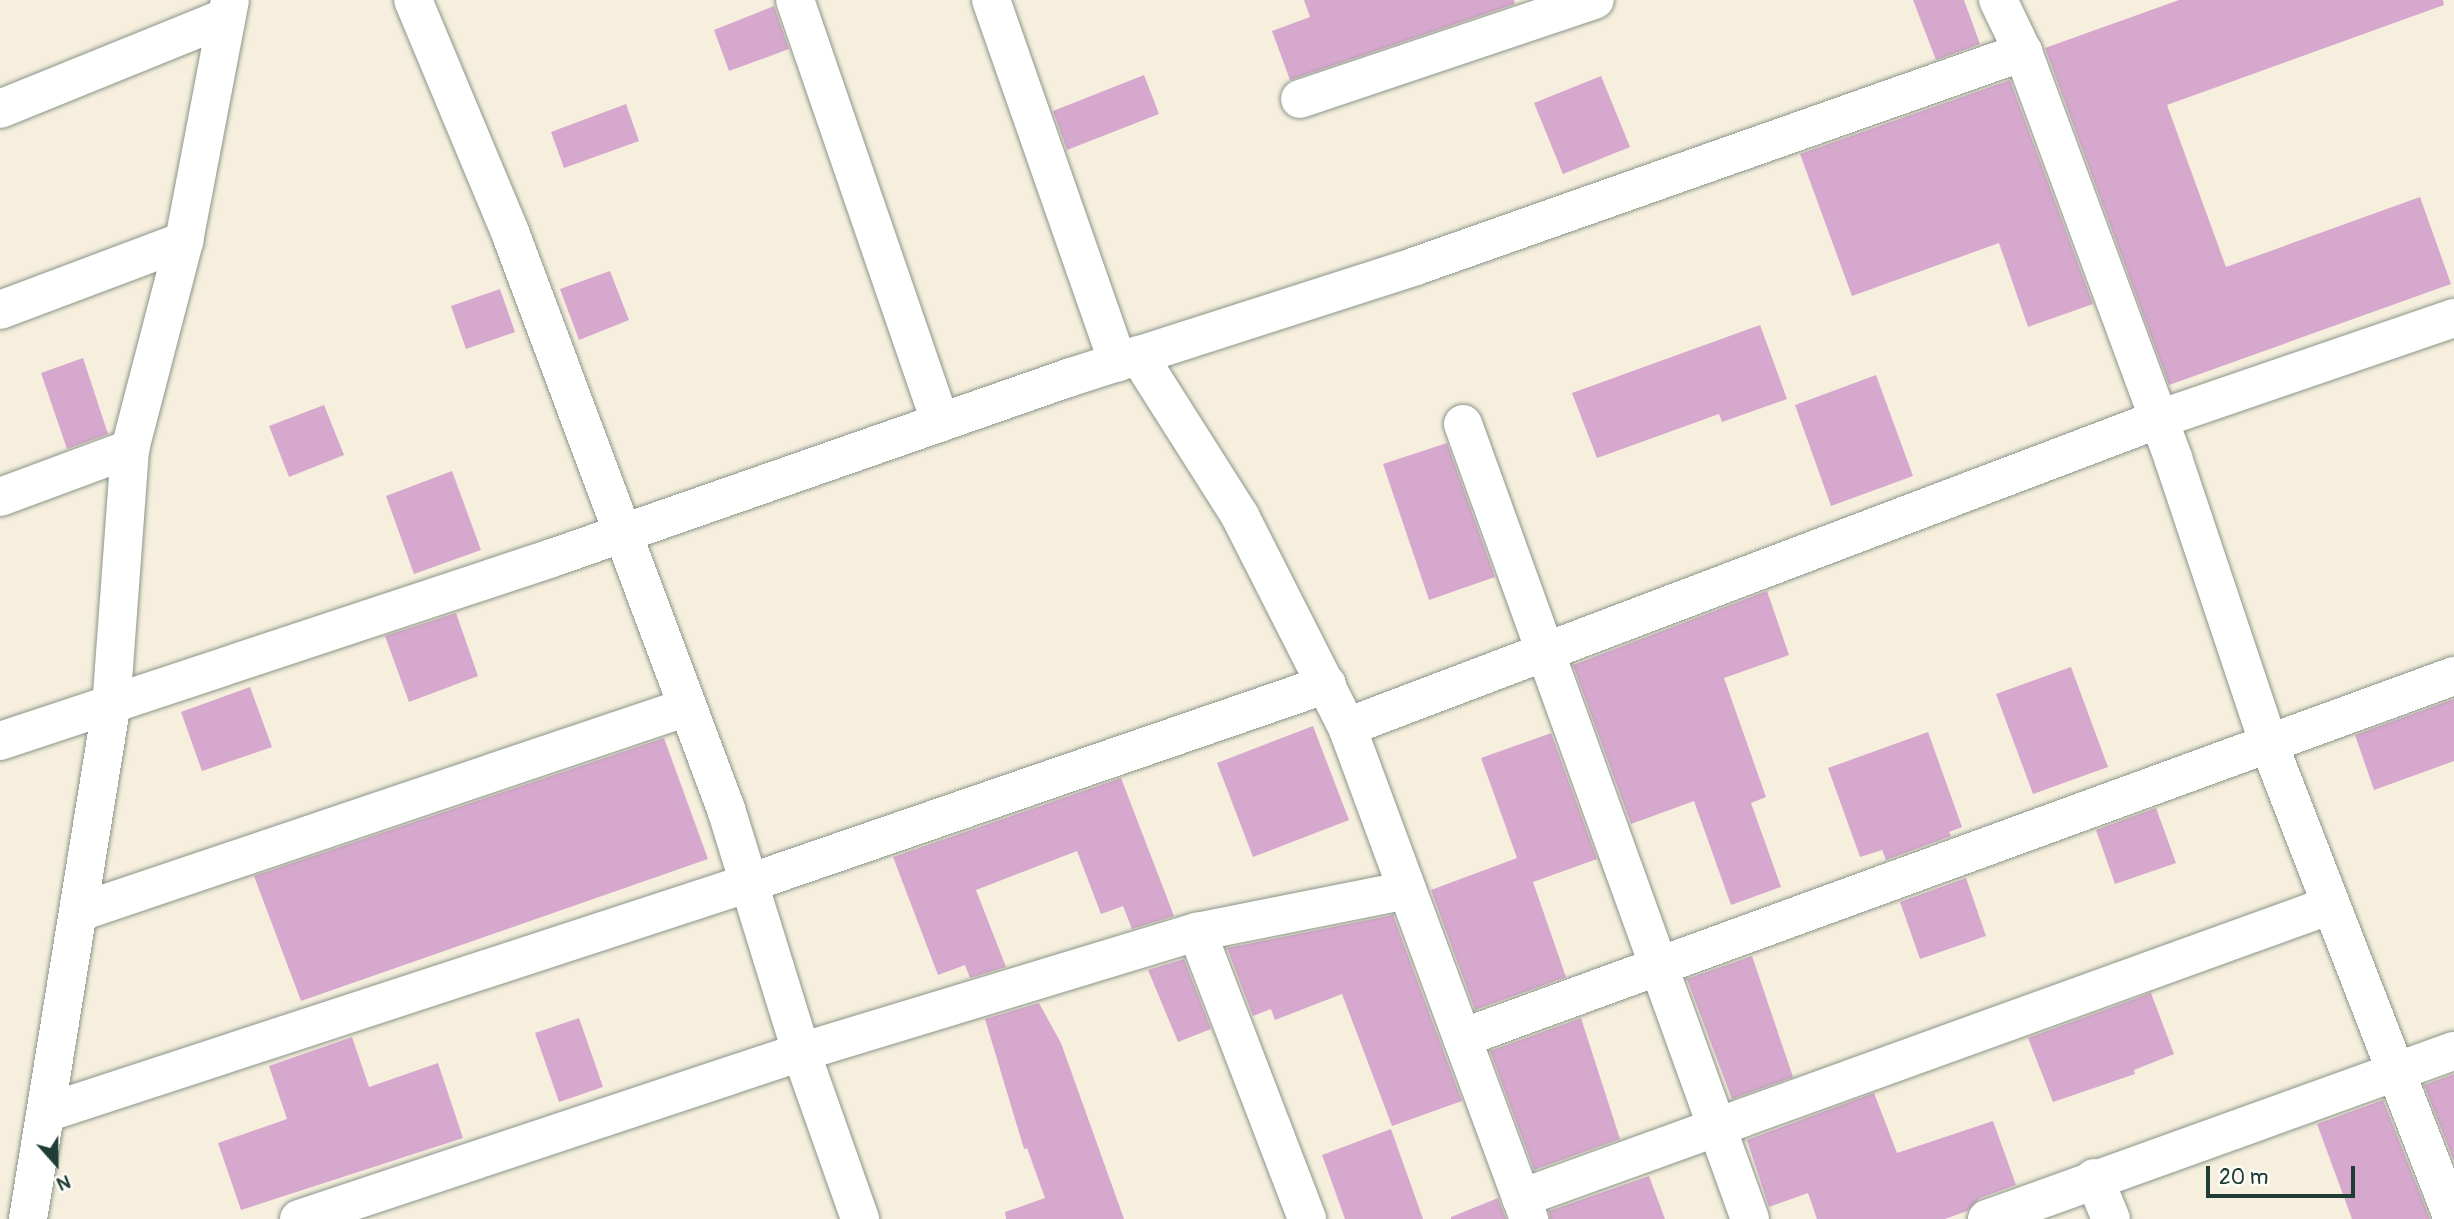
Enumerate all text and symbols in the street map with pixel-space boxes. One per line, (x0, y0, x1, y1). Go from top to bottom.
north arrow (21, 1128, 91, 1198)
scale bar (2209, 1152, 2358, 1196)
text: 20 m (2219, 1164, 2268, 1191)
text: N (53, 1169, 74, 1196)

